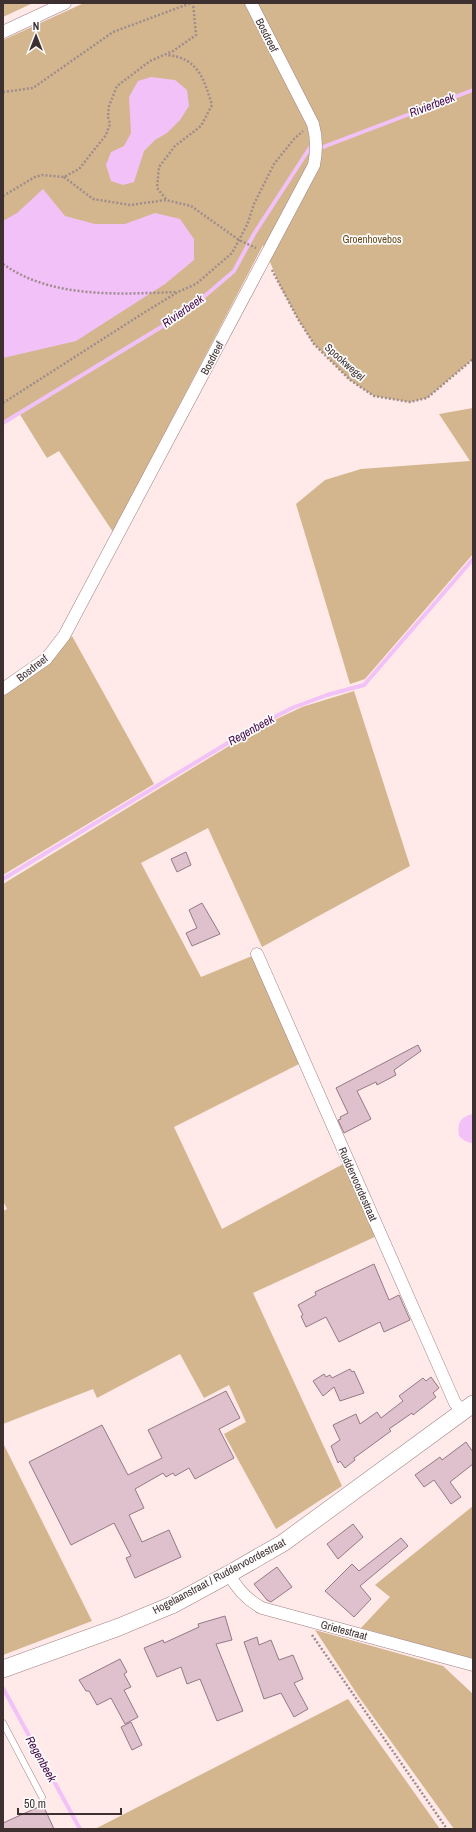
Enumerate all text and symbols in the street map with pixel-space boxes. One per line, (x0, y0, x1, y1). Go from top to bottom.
north arrow (16, 16, 56, 56)
street label: Bosdreef (253, 16, 282, 55)
text: N (33, 19, 39, 33)
water label: Rivierbeek (407, 89, 458, 121)
park label: Groenhovebos (342, 232, 402, 246)
water label: Rivierbeek (159, 290, 208, 331)
street label: Bosdreef (197, 338, 227, 377)
street label: Spookwegel (322, 340, 368, 384)
street label: Bosdreef (13, 651, 51, 685)
water label: Regenbeek (225, 710, 278, 749)
street label: Ruddervoordestraat (335, 1145, 381, 1224)
street label: Hogelaanstraat / Ruddervoordestraat (150, 1535, 288, 1617)
street label: Grietestraat (319, 1617, 369, 1643)
water label: Regenbeek (22, 1733, 61, 1786)
scale bar (18, 1790, 121, 1816)
text: 50 m (24, 1796, 46, 1812)

